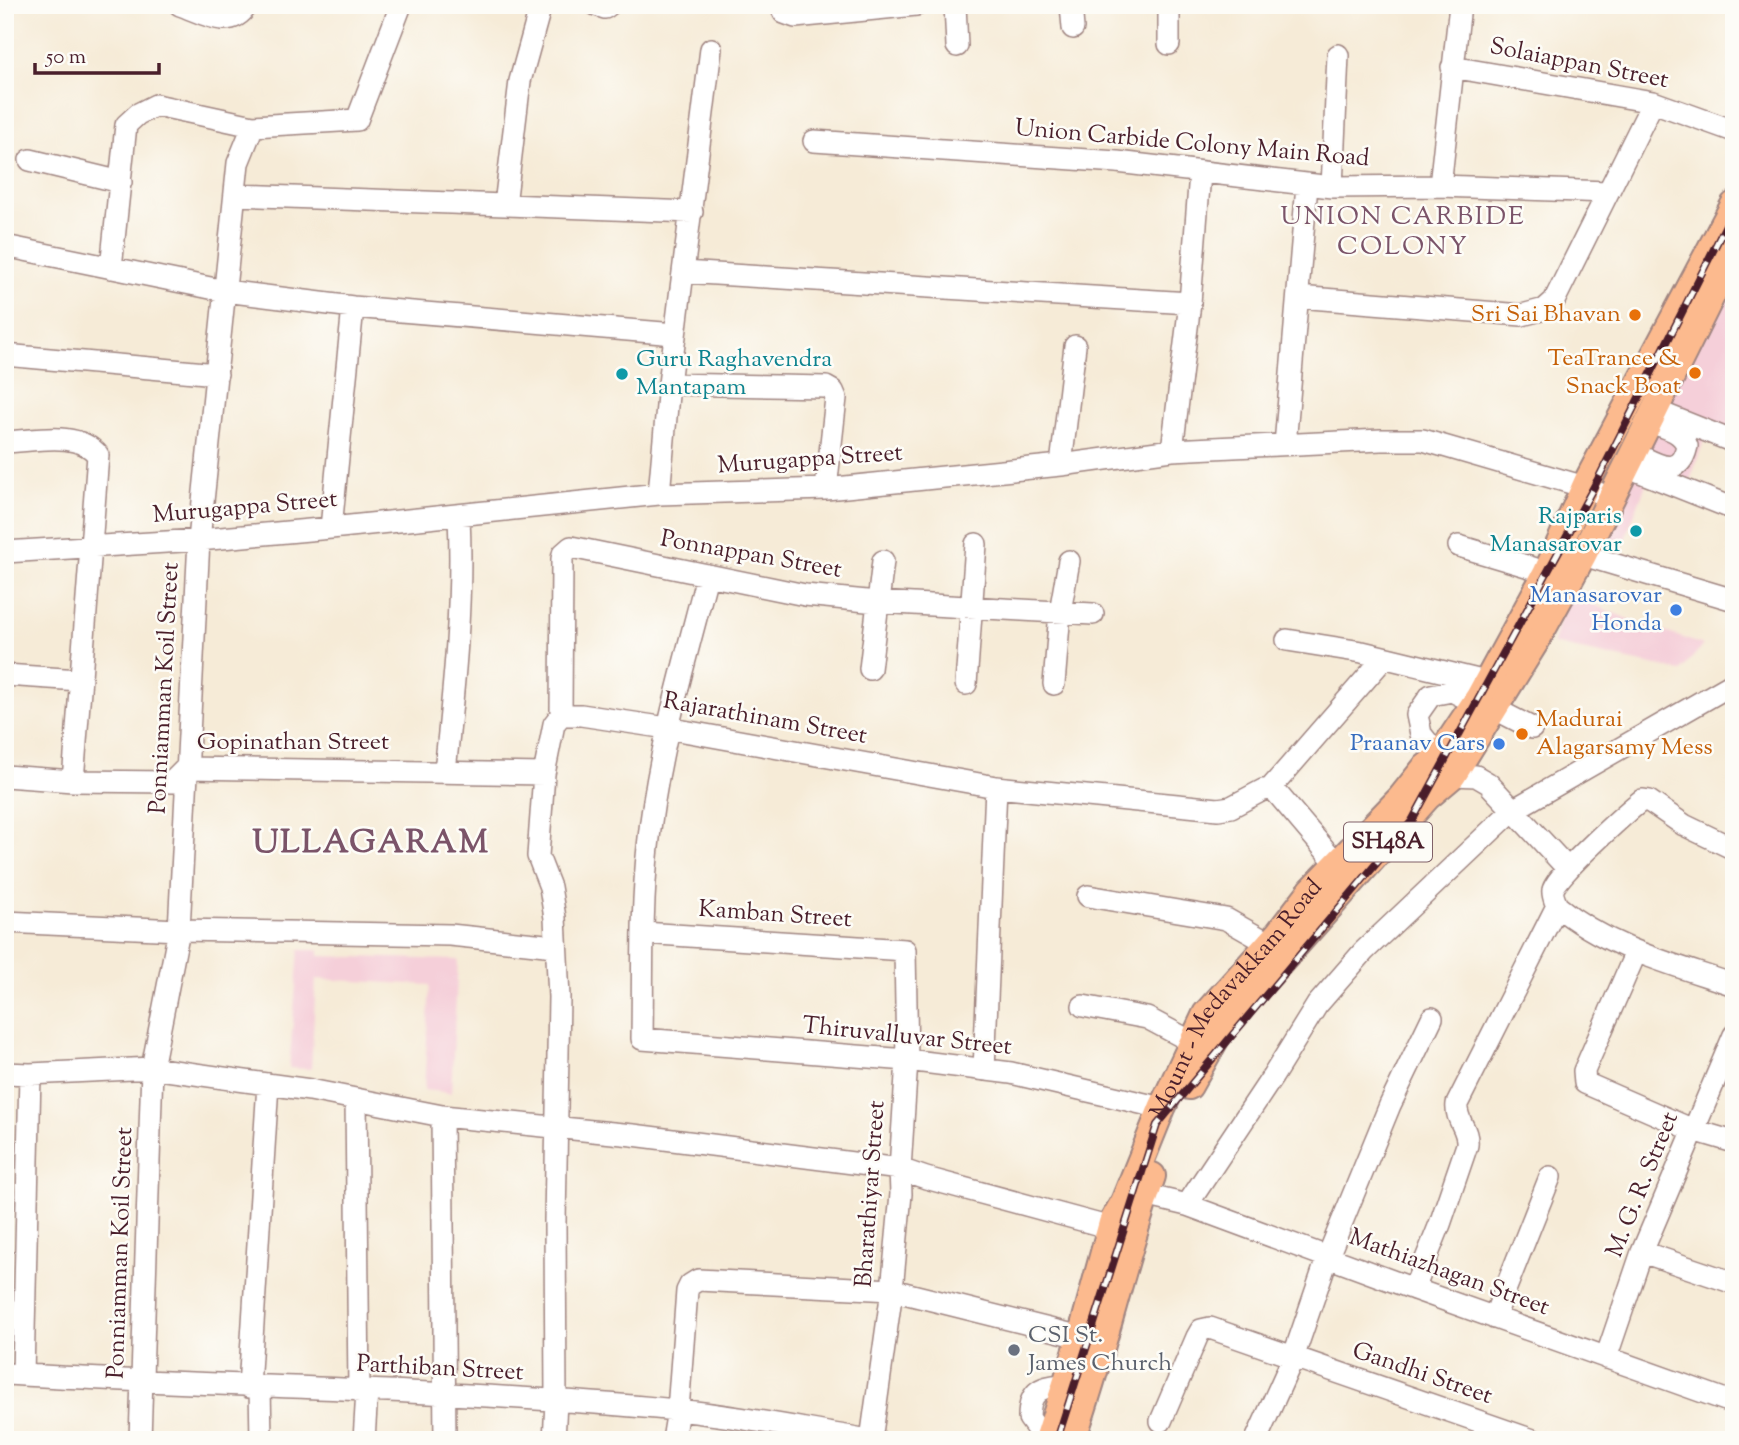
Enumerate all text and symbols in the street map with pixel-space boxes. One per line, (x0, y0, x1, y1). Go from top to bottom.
street label: Solaiappan Street (1487, 30, 1671, 98)
scale bar (35, 32, 159, 76)
text: 50 m (45, 43, 86, 73)
street label: Union Carbide Colony Main Road (1013, 112, 1371, 176)
district label: UNION CARBIDE COLONY (1280, 199, 1526, 266)
place label: Sri Sai Bhavan (1471, 298, 1621, 332)
marker: Sri Sai Bhavan (1627, 307, 1643, 323)
place label: TeaTrance & Snack Boat (1547, 342, 1681, 404)
place label: Guru Raghavendra Mantapam (636, 343, 832, 405)
marker: TeaTrance & Snack Boat (1687, 365, 1703, 381)
marker: Guru Raghavendra Mantapam (614, 366, 630, 382)
street label: Murugappa Street (716, 437, 904, 483)
street label: Murugappa Street (151, 483, 339, 533)
place label: Rajparis Manasarovar (1490, 500, 1622, 562)
street label: Ponnappan Street (658, 522, 844, 588)
marker: Rajparis Manasarovar (1628, 523, 1644, 539)
street label: Ponniamman Koil Street (141, 561, 189, 815)
place label: Manasarovar Honda (1530, 579, 1662, 641)
marker: Manasarovar Honda (1668, 602, 1684, 618)
street label: Rajarathinam Street (660, 684, 870, 754)
place label: Madurai Alagarsamy Mess (1536, 703, 1713, 765)
street label: Gopinathan Street (197, 726, 389, 760)
marker: Madurai Alagarsamy Mess (1514, 726, 1530, 742)
place label: Praanav Cars (1350, 727, 1485, 761)
marker: Praanav Cars (1491, 736, 1507, 752)
district label: ULLAGARAM (252, 821, 490, 867)
road number: SH48A (1344, 822, 1432, 862)
street label: Mount - Medavakkam Road (1142, 871, 1331, 1124)
street label: Kamban Street (697, 893, 853, 937)
street label: Thiruvalluvar Street (801, 1009, 1013, 1065)
street label: Bharathiyar Street (848, 1099, 894, 1289)
street label: M. G. R. Street (1598, 1107, 1688, 1263)
street label: Ponniamman Koil Street (100, 1126, 142, 1380)
street label: Mathiazhagan Street (1344, 1221, 1554, 1325)
place label: CSI St. James Church (1026, 1319, 1172, 1381)
street label: Gandhi Street (1347, 1334, 1497, 1414)
marker: CSI St. James Church (1006, 1342, 1022, 1358)
street label: Parthiban Street (356, 1348, 524, 1390)

